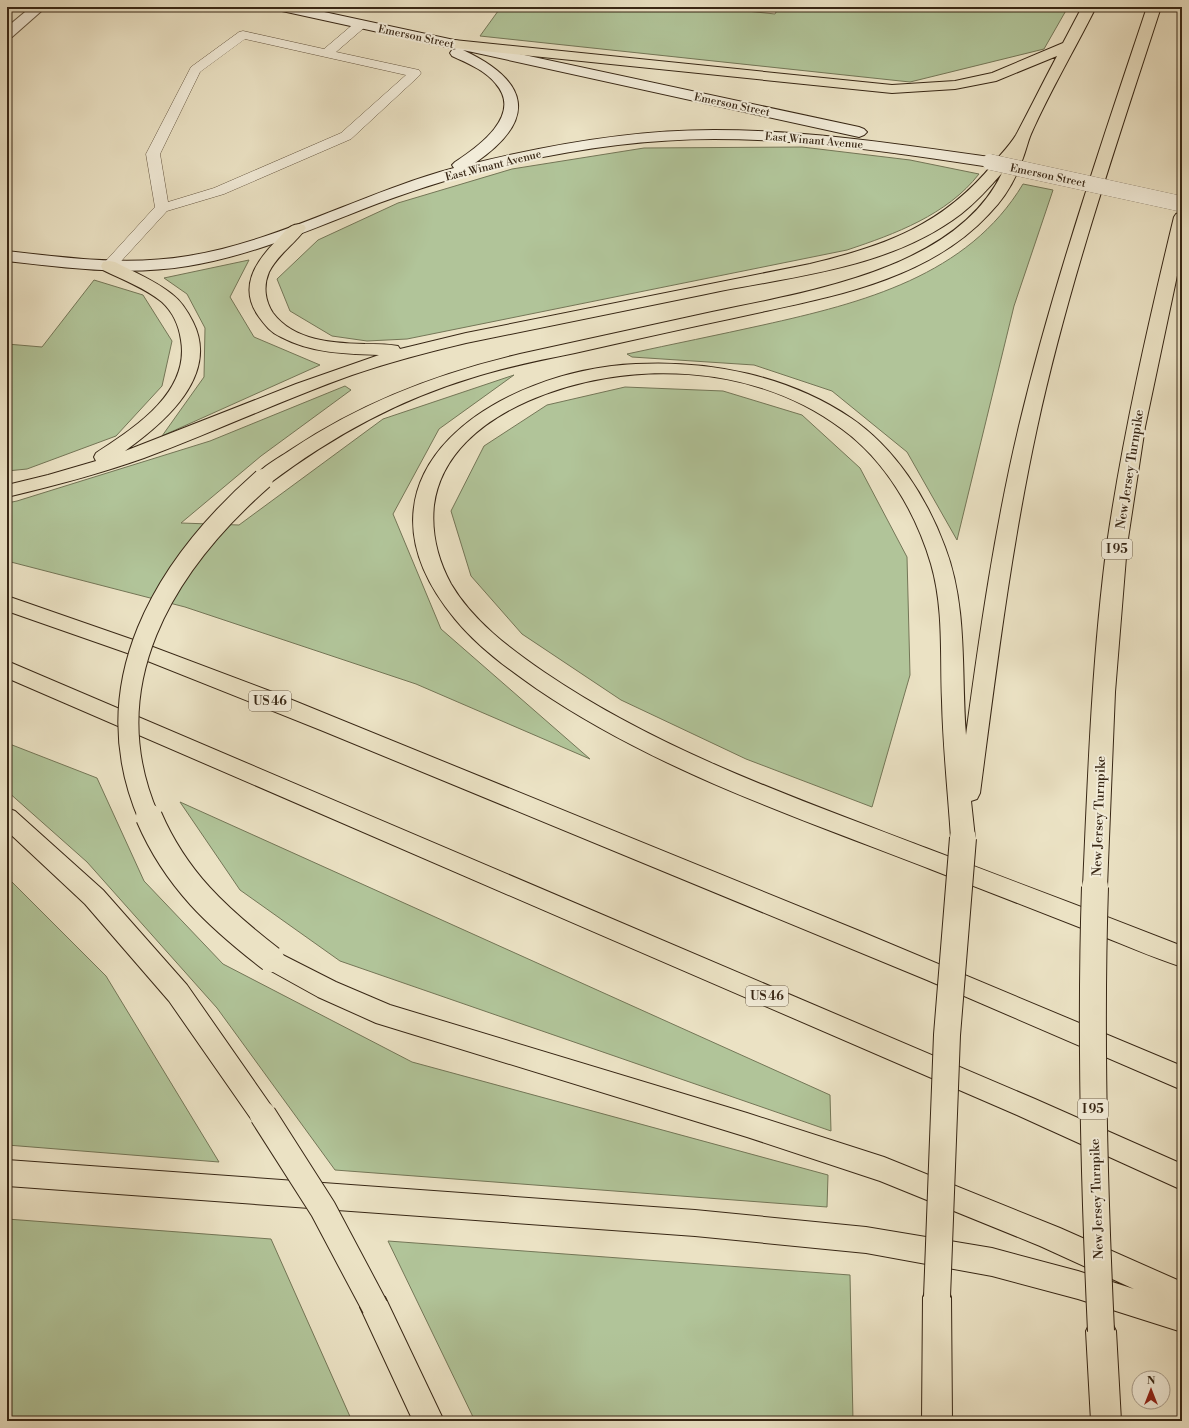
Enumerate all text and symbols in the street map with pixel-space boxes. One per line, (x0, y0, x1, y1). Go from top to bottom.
street label: Emerson Street (377, 22, 455, 52)
street label: Emerson Street (693, 90, 771, 120)
street label: East Winant Avenue (764, 130, 864, 152)
street label: East Winant Avenue (444, 147, 543, 185)
street label: Emerson Street (1009, 161, 1087, 191)
street label: New Jersey Turnpike (1113, 408, 1147, 530)
road number: I 95 (1102, 539, 1132, 559)
road number: US 46 (249, 691, 291, 711)
street label: New Jersey Turnpike (1089, 755, 1109, 877)
road number: US 46 (746, 986, 788, 1006)
road number: I 95 (1078, 1099, 1108, 1119)
street label: New Jersey Turnpike (1087, 1138, 1107, 1260)
north arrow (1131, 1370, 1171, 1410)
text: N (1147, 1374, 1156, 1388)

